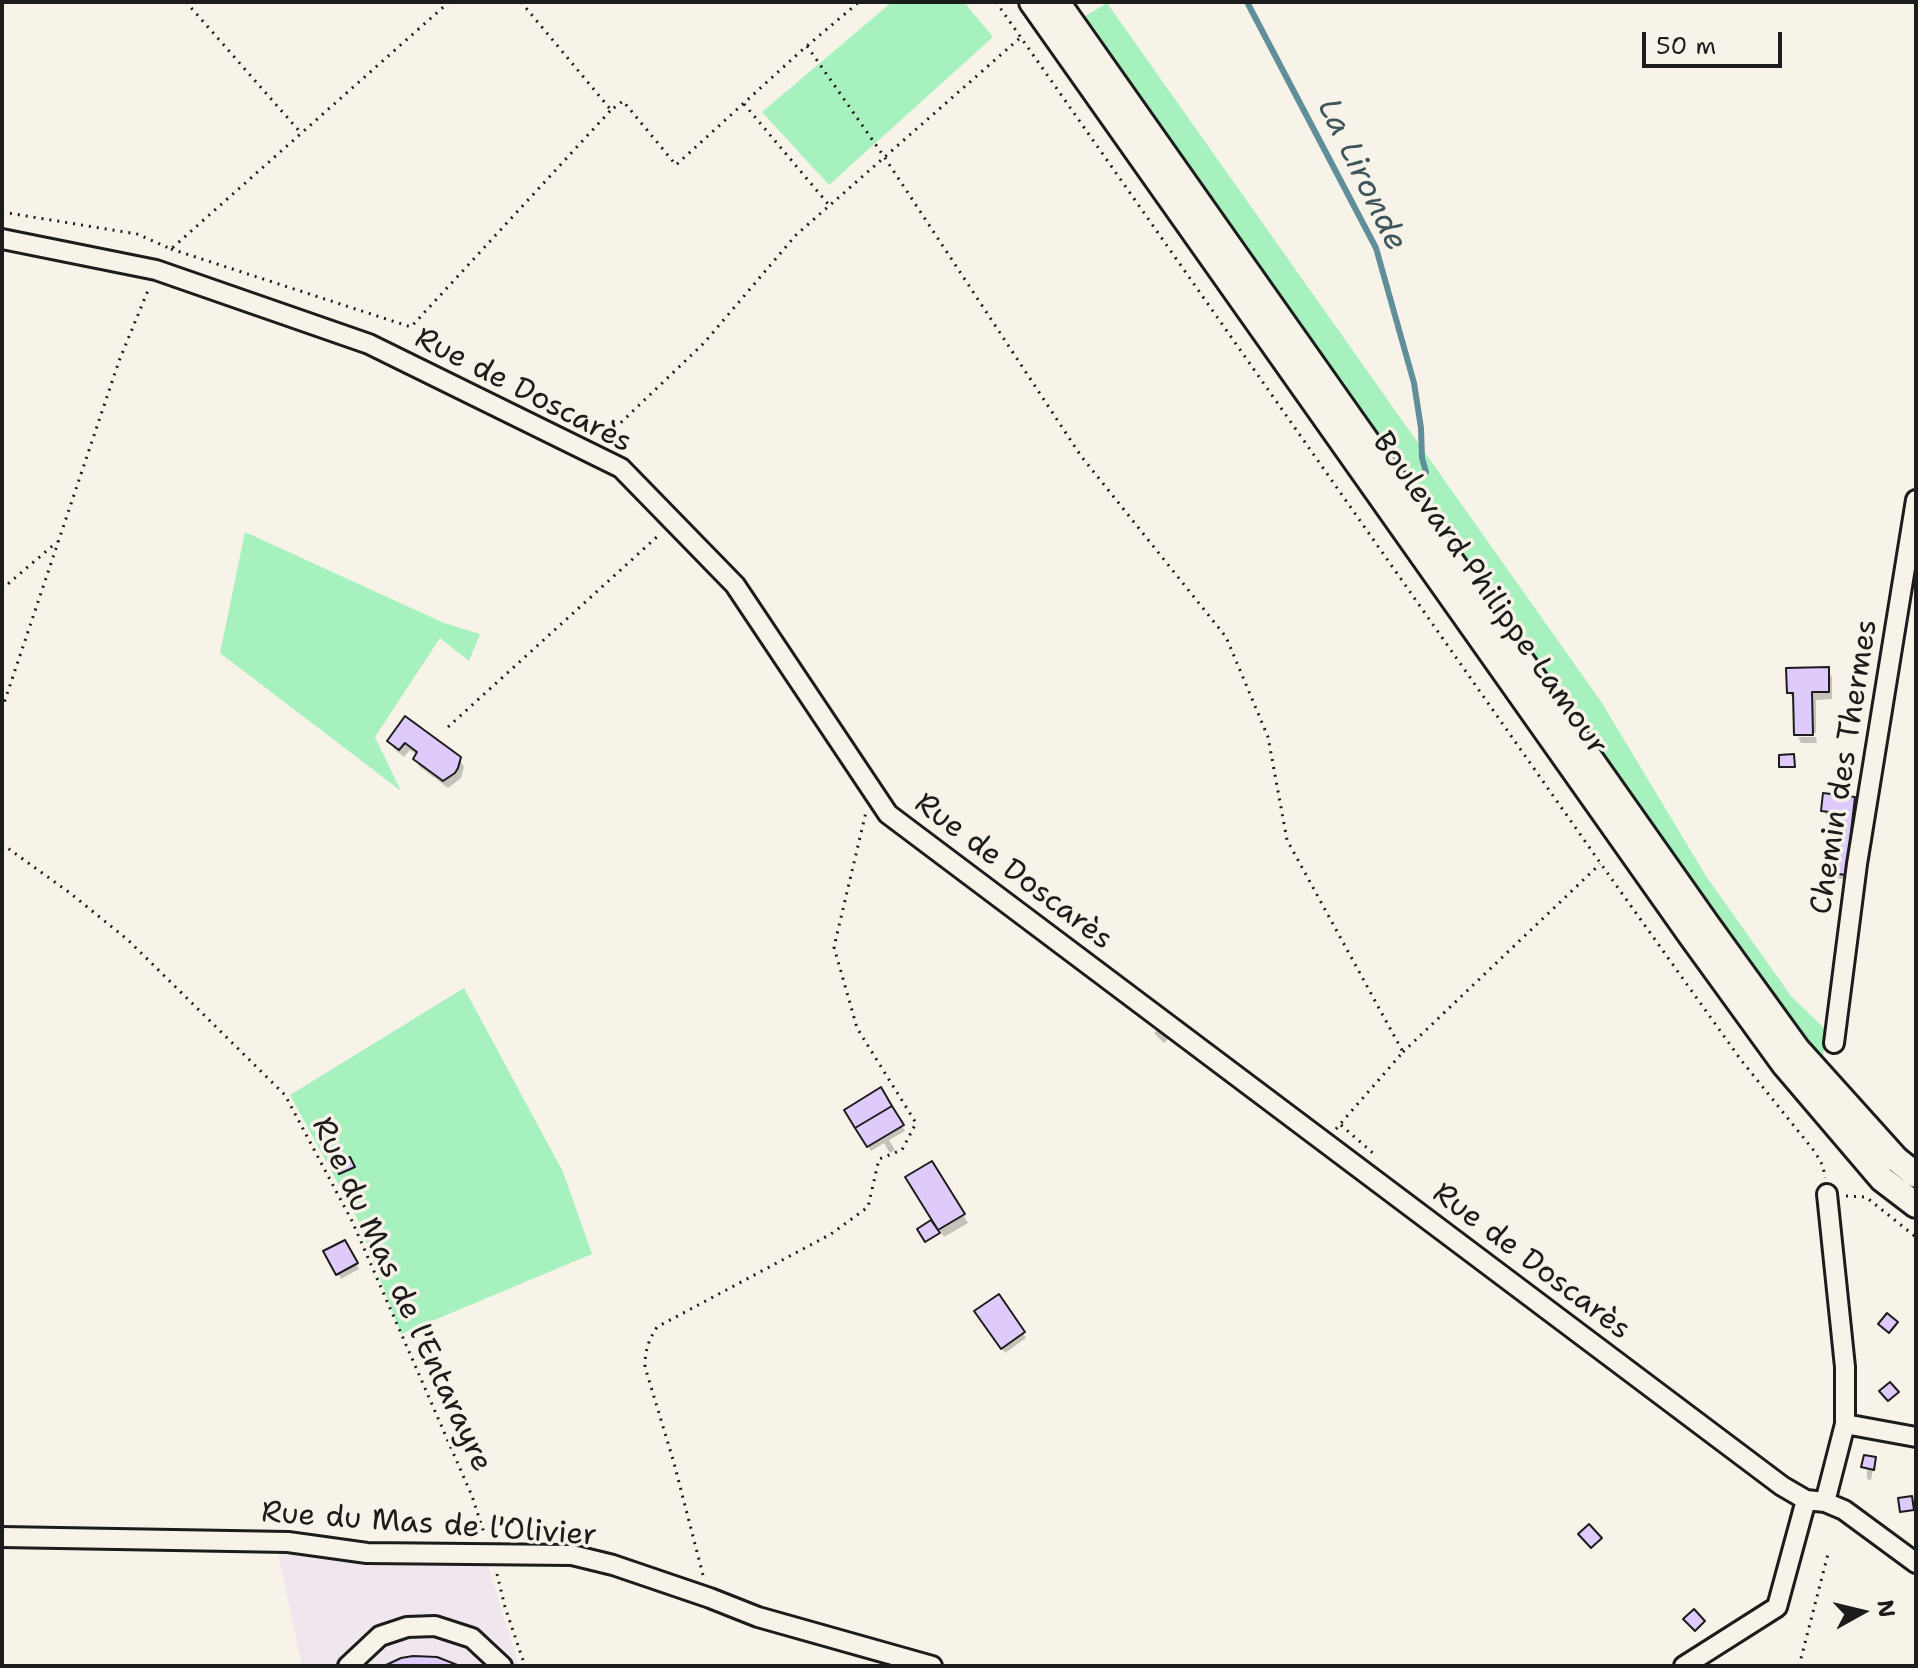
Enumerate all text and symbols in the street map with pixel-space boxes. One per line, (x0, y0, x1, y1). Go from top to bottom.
scale bar (1646, 16, 1786, 66)
text: 50 m (1656, 30, 1716, 62)
water label: La Lironde (1308, 93, 1414, 257)
street label: Rue de Doscarès (408, 321, 638, 461)
street label: Boulevard Philippe Lamour (1364, 426, 1614, 762)
street label: Chemin des Thermes (1804, 617, 1886, 917)
street label: Rue de Doscarès (907, 786, 1119, 958)
street label: Rue du Mas de l'Entarayre (303, 1112, 499, 1478)
street label: Rue de Doscarès (1425, 1176, 1637, 1348)
street label: Rue du Mas de l'Olivier (260, 1495, 598, 1555)
north arrow (1822, 1572, 1902, 1652)
text: N (1871, 1598, 1902, 1619)

